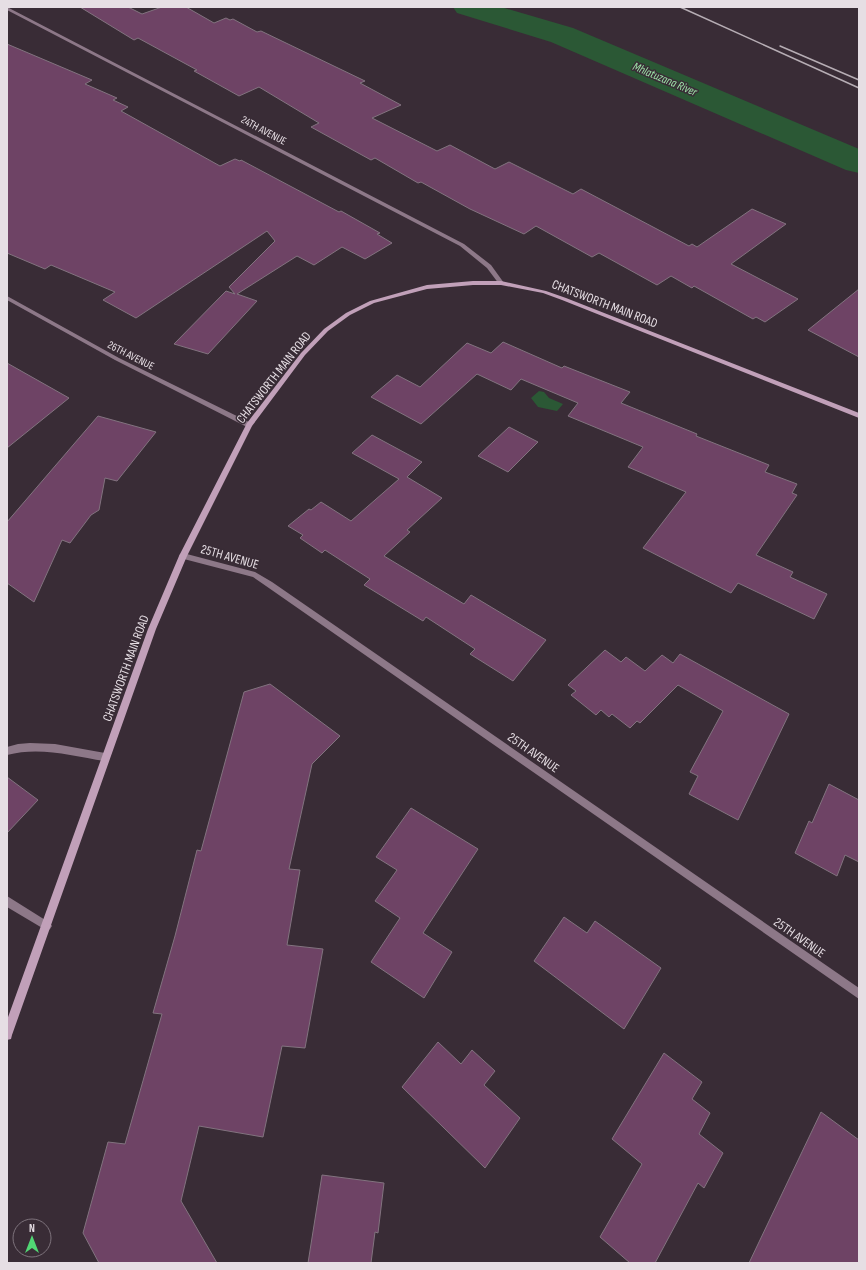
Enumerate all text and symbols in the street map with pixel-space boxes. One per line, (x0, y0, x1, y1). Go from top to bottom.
water label: Mhlatuzana River (630, 59, 700, 100)
street label: 24TH AVENUE (239, 113, 289, 148)
street label: CHATSWORTH MAIN ROAD (549, 276, 660, 331)
street label: CHATSWORTH MAIN ROAD (233, 329, 315, 427)
street label: 26TH AVENUE (105, 338, 156, 373)
street label: 25TH AVENUE (199, 541, 260, 573)
street label: CHATSWORTH MAIN ROAD (99, 613, 153, 724)
street label: 25TH AVENUE (505, 729, 562, 776)
street label: 25TH AVENUE (771, 914, 828, 961)
north arrow (12, 1218, 52, 1258)
text: N (29, 1222, 35, 1235)

